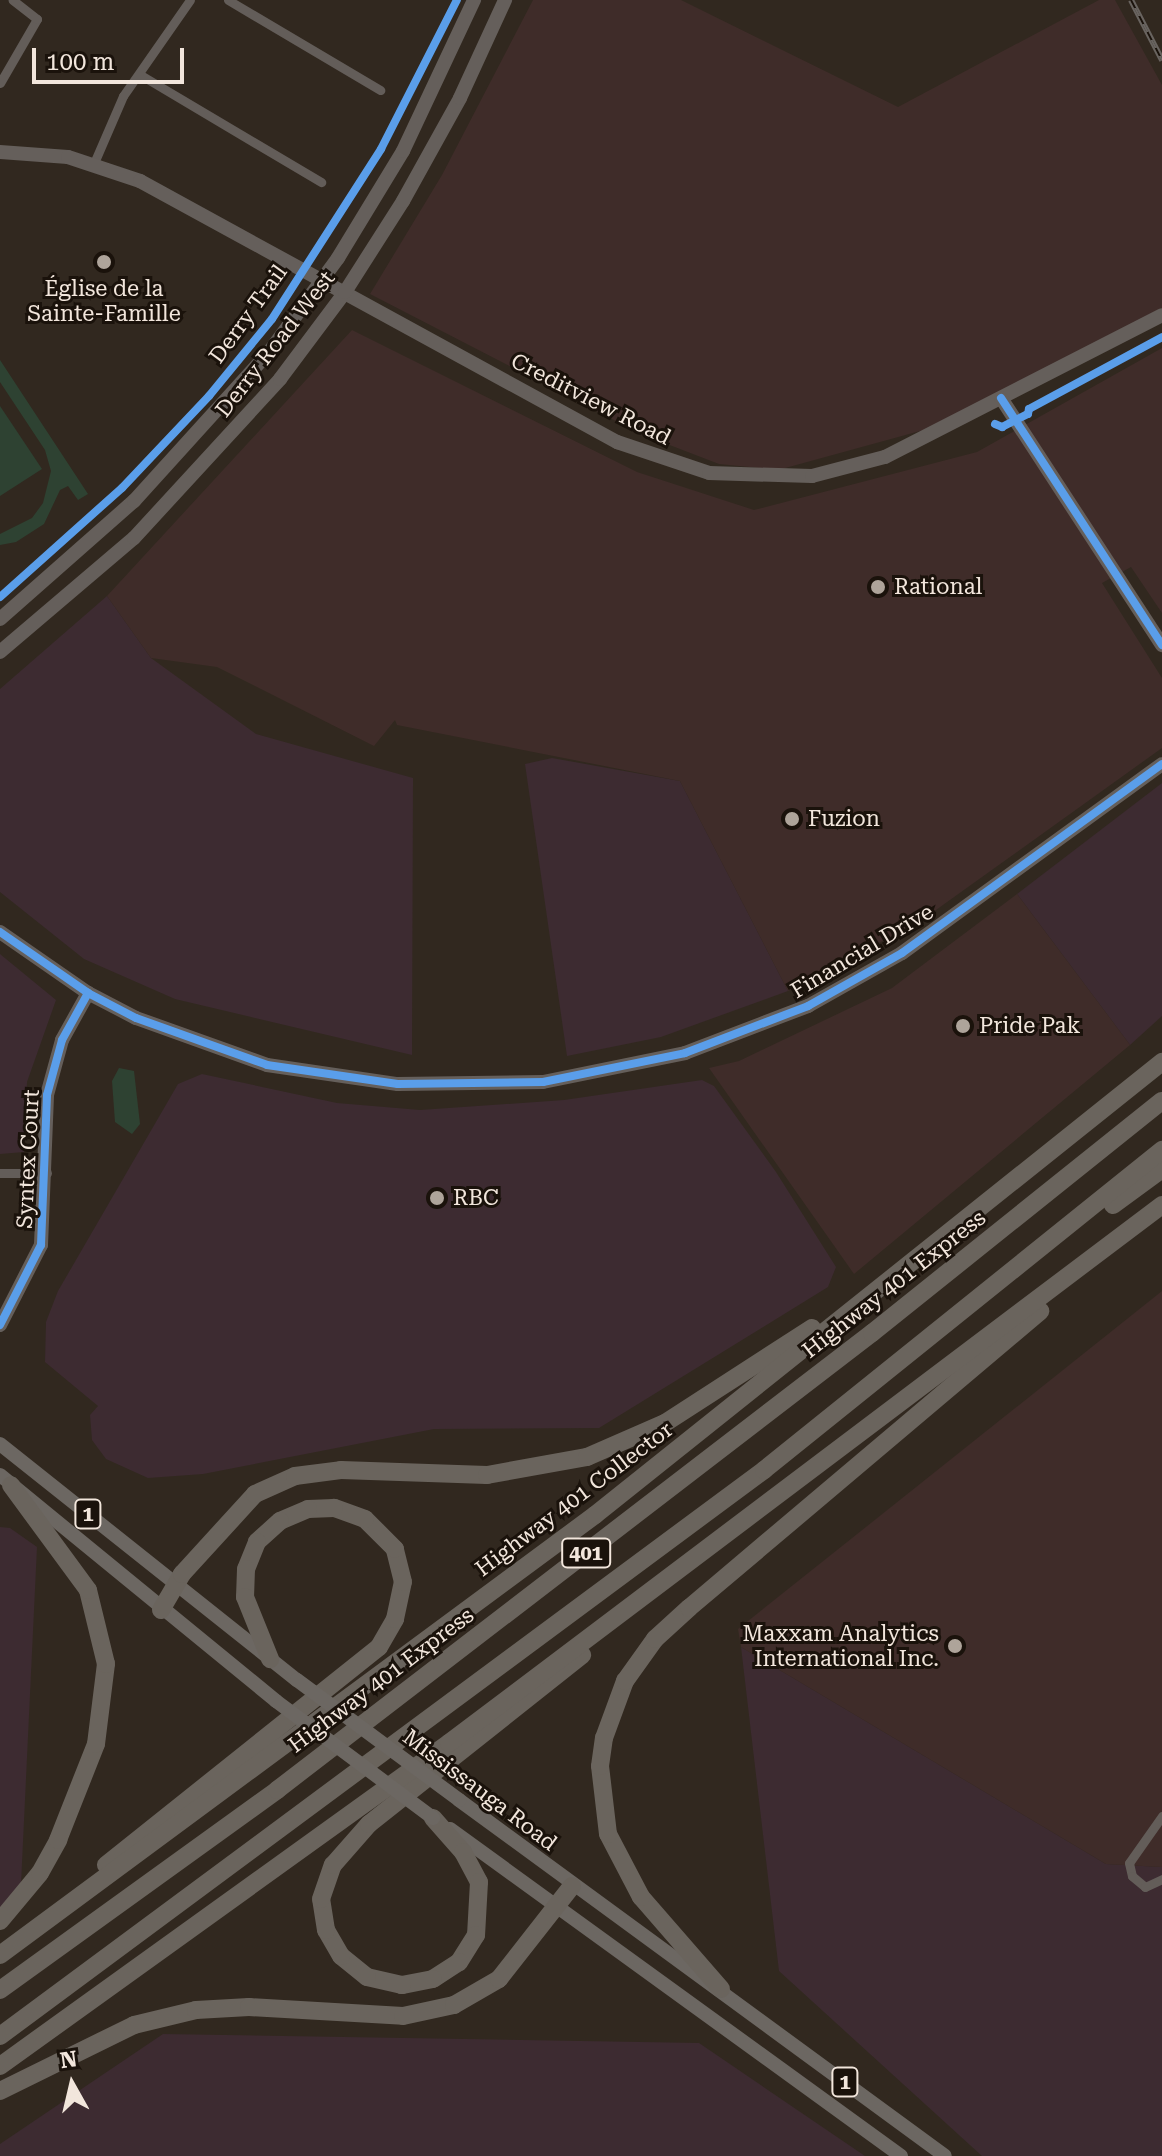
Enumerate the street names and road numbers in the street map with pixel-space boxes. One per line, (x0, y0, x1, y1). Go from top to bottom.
street label: Derry Trail (203, 260, 293, 368)
street label: Derry Road West (210, 266, 340, 422)
street label: Creditview Road (507, 347, 675, 451)
street label: Financial Drive (786, 898, 938, 1004)
street label: Syntex Court (11, 1089, 45, 1229)
street label: Highway 401 Express (797, 1204, 991, 1364)
street label: Highway 401 Collector (470, 1416, 678, 1582)
road number: 1 (74, 1498, 102, 1530)
road number: 401 (560, 1537, 612, 1569)
street label: Highway 401 Express (283, 1602, 479, 1758)
street label: Mississauga Road (398, 1724, 562, 1856)
road number: 1 (831, 2066, 859, 2098)

